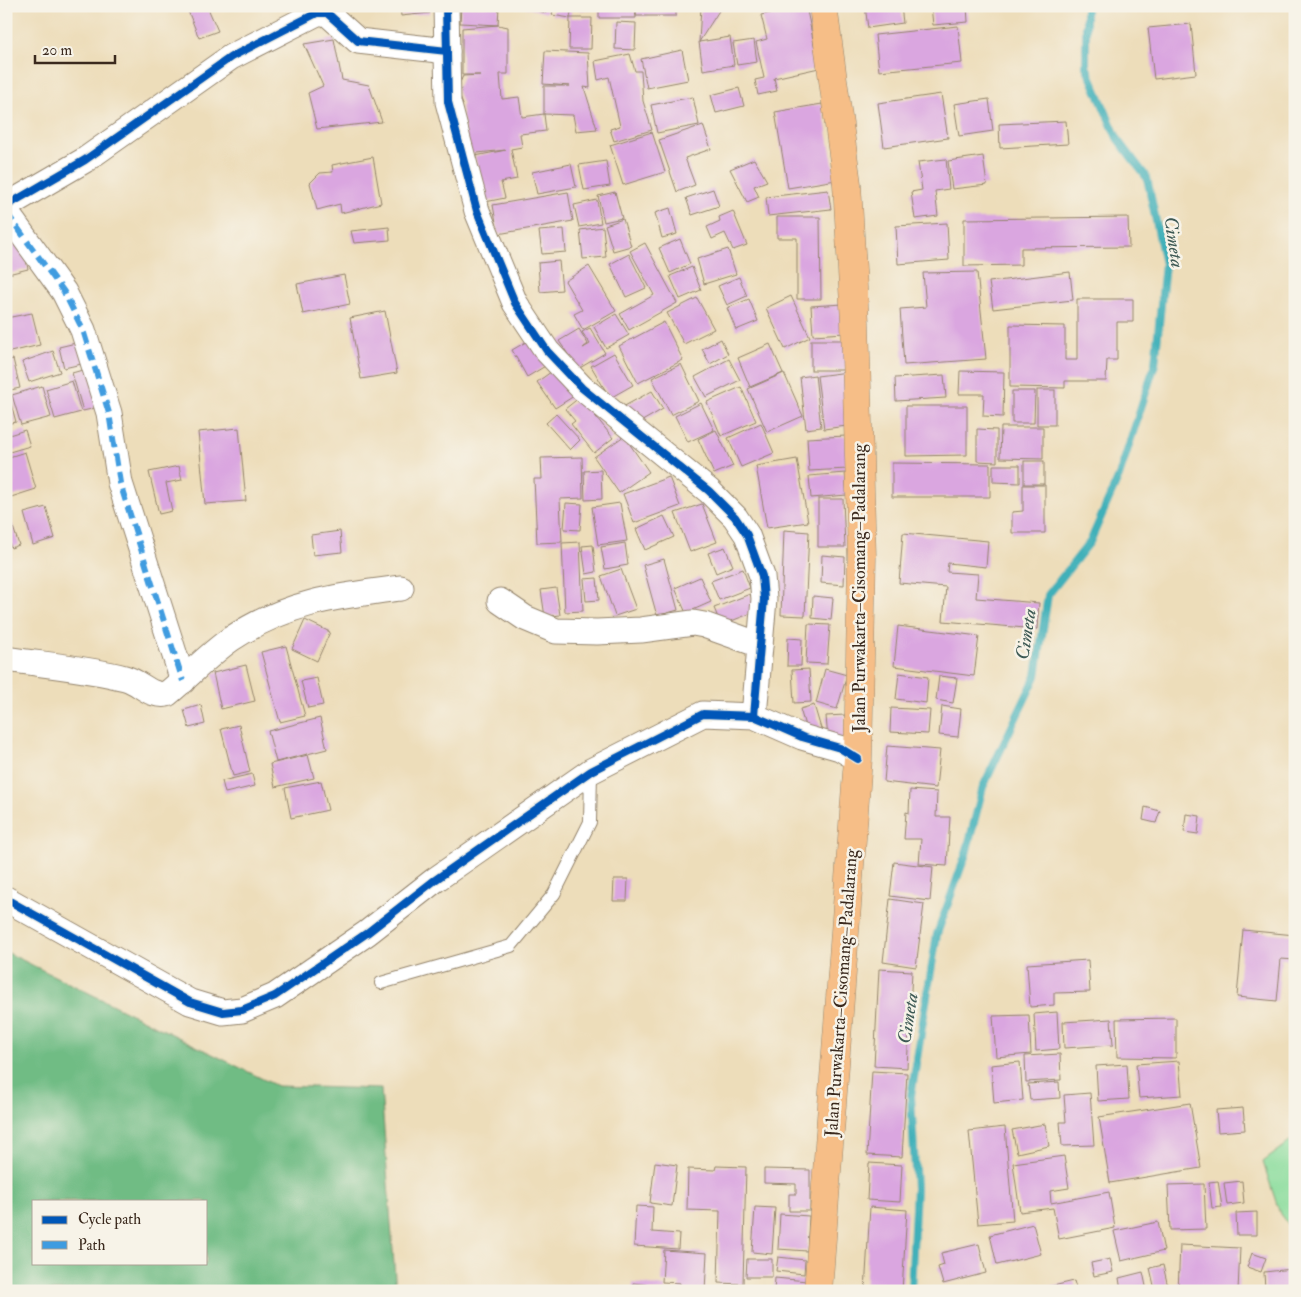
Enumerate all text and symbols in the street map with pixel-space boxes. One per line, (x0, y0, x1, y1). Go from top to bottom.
scale bar (35, 32, 115, 64)
text: 20 m (42, 41, 72, 60)
water label: Cimeta (1159, 215, 1189, 269)
street label: Jalan Purwakarta–Cisomang–Padalarang (848, 443, 871, 733)
water label: Cimeta (1010, 607, 1042, 661)
street label: Jalan Purwakarta–Cisomang–Padalarang (820, 847, 863, 1139)
water label: Cimeta (892, 991, 924, 1045)
legend (32, 1200, 208, 1264)
text: Cycle path (78, 1210, 141, 1230)
text: Path (78, 1236, 105, 1255)

